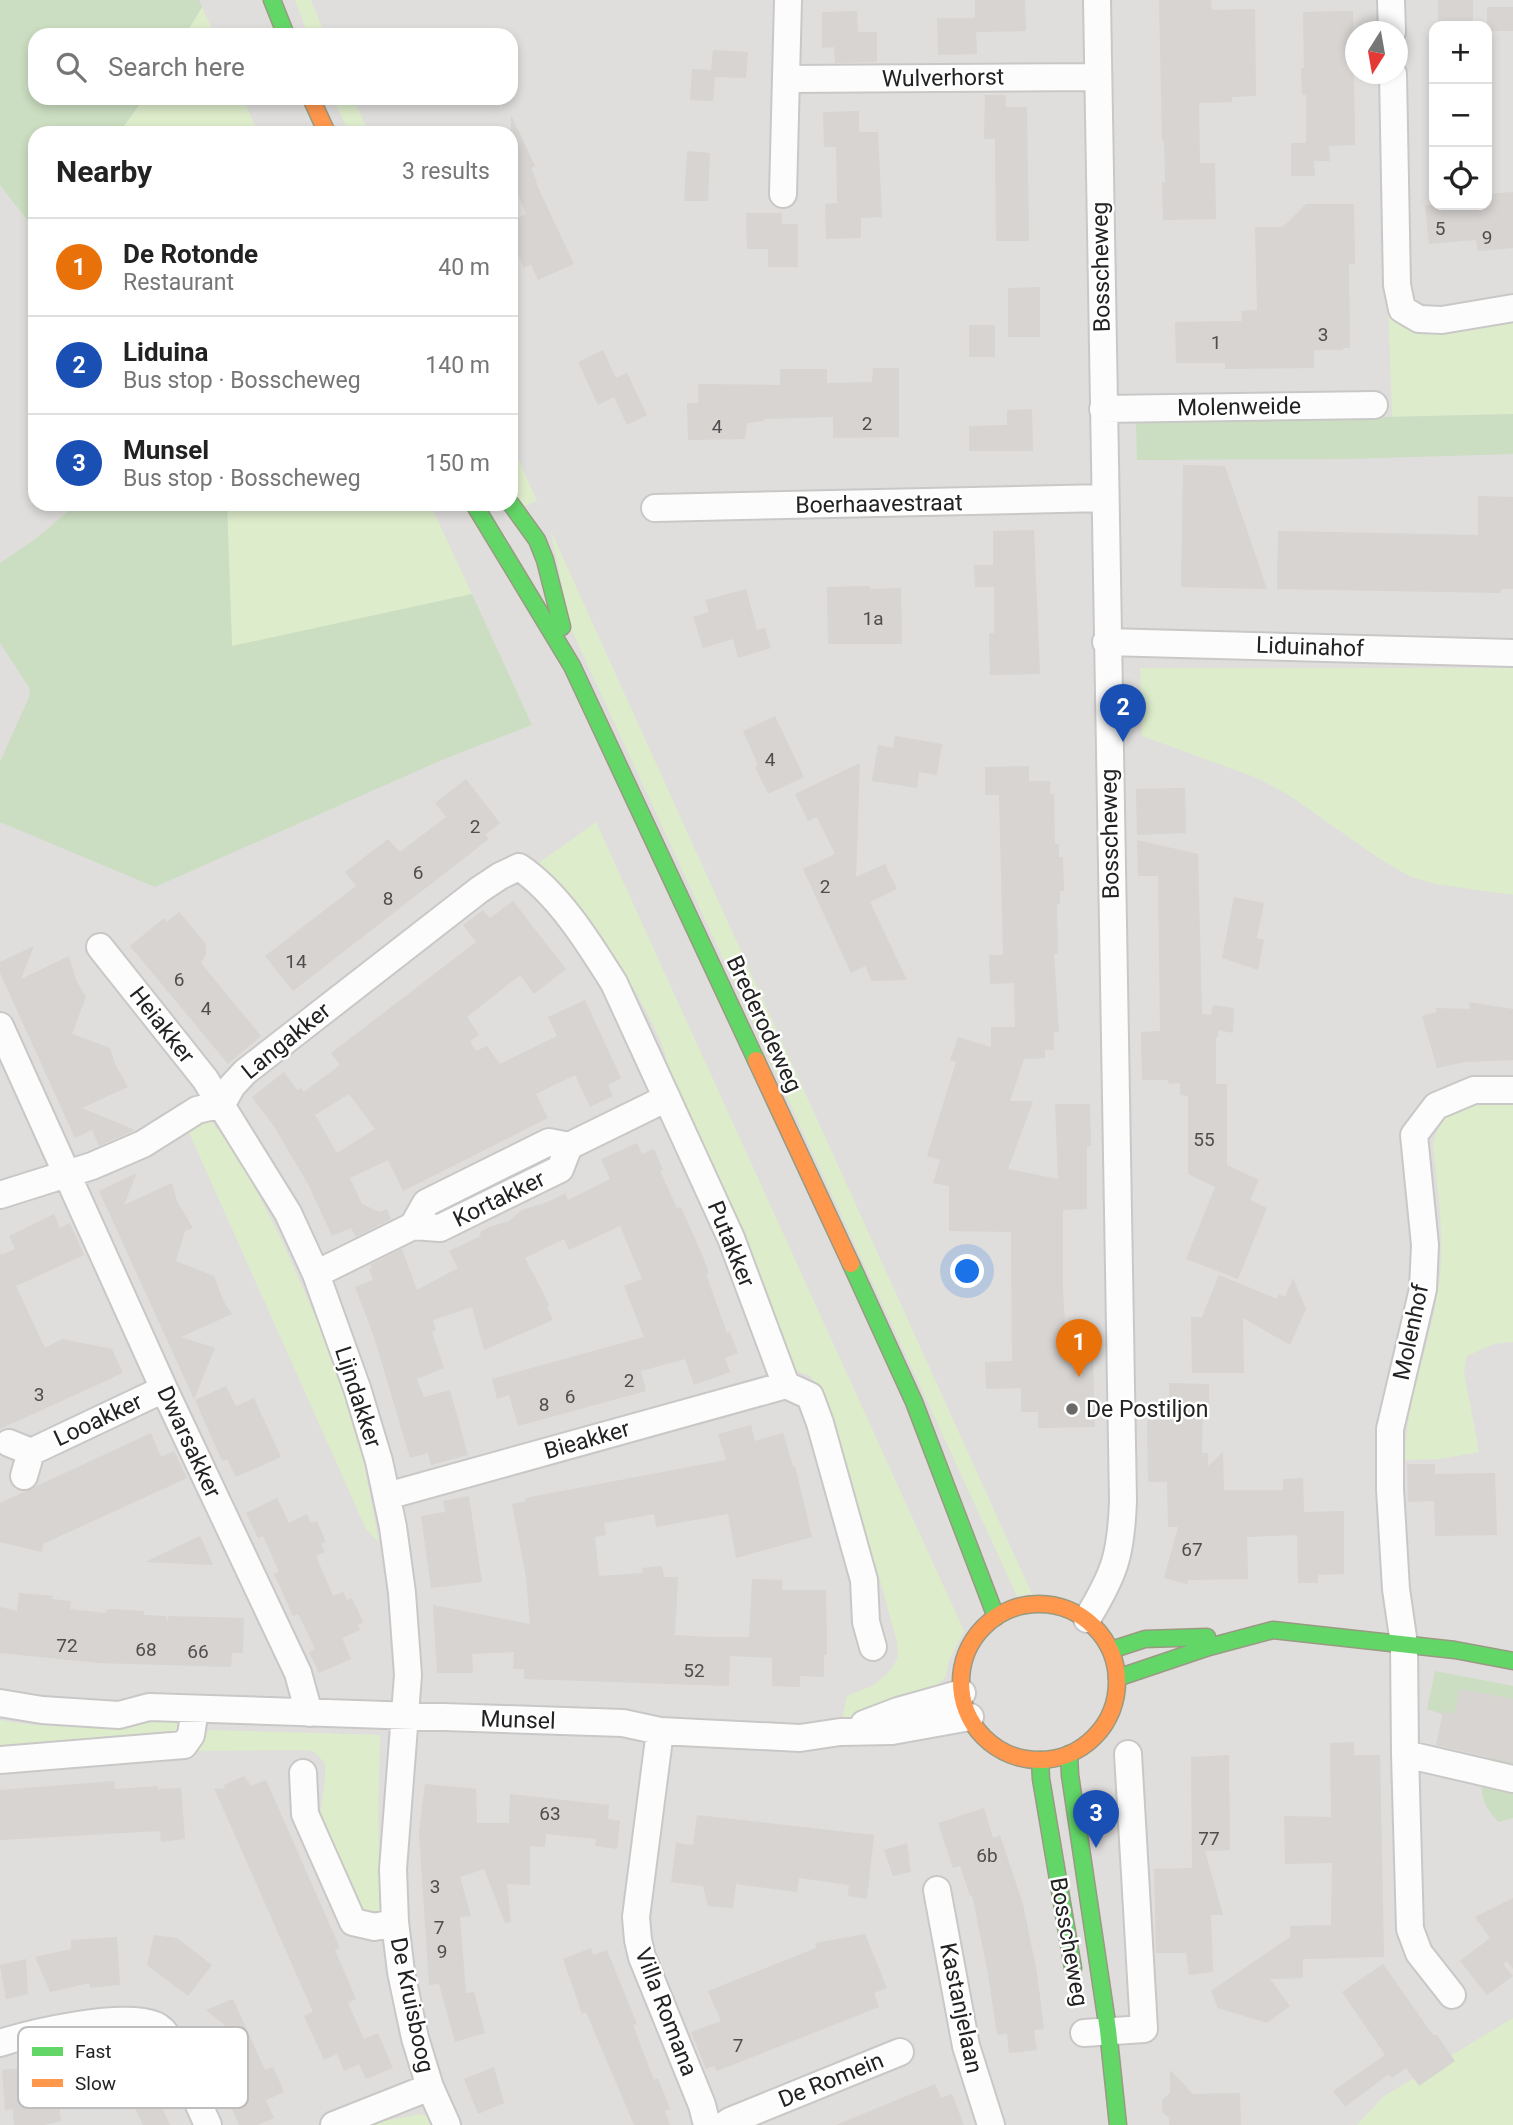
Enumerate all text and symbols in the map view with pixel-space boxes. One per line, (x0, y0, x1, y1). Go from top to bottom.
north arrow (1345, 21, 1408, 84)
map controls (1429, 21, 1492, 210)
button: + (1429, 21, 1492, 84)
search box (28, 28, 518, 105)
icon: search (52, 48, 90, 86)
text: Search here (108, 52, 245, 82)
street label: Wulverhorst (882, 63, 1004, 93)
button: − (1429, 84, 1492, 147)
button: locate (1429, 147, 1492, 210)
text: Nearby (56, 154, 152, 189)
text: 3 results (402, 158, 490, 185)
street label: Bosscheweg (1086, 202, 1116, 332)
house number: 5 (1435, 217, 1445, 240)
house number: 9 (1482, 226, 1492, 249)
text: De Rotonde (123, 239, 258, 269)
text: 1 (72, 254, 86, 281)
text: 40 m (438, 254, 490, 281)
text: Restaurant (123, 269, 234, 296)
house number: 3 (1318, 323, 1328, 346)
house number: 1 (1211, 331, 1221, 354)
text: Liduina (123, 337, 209, 367)
text: 2 (72, 352, 86, 379)
text: 140 m (425, 352, 490, 379)
text: Bus stop · Bosscheweg (123, 367, 361, 394)
street label: Molenweide (1177, 392, 1301, 422)
house number: 2 (862, 412, 872, 435)
house number: 4 (712, 415, 723, 438)
text: Munsel (123, 435, 209, 465)
text: 3 (72, 450, 86, 477)
text: 150 m (425, 450, 490, 477)
text: Bus stop · Bosscheweg (123, 465, 361, 492)
street label: Boerhaavestraat (795, 489, 963, 519)
house number: 1a (862, 607, 884, 630)
street label: Liduinahof (1255, 632, 1366, 662)
pin: 2 (1100, 684, 1146, 742)
house number: 4 (765, 748, 776, 771)
street label: Bosscheweg (1095, 769, 1125, 899)
house number: 2 (470, 815, 480, 838)
house number: 6 (413, 861, 423, 884)
house number: 2 (820, 875, 830, 898)
house number: 8 (383, 887, 393, 910)
house number: 14 (285, 950, 307, 973)
street label: Brederodeweg (721, 951, 807, 1097)
house number: 6 (174, 968, 184, 991)
street label: Heiakker (124, 981, 200, 1069)
house number: 4 (201, 997, 212, 1020)
street label: Langakker (236, 997, 336, 1085)
house number: 55 (1193, 1128, 1215, 1151)
street label: Kortakker (449, 1165, 549, 1233)
street label: Putakker (702, 1197, 761, 1291)
your location (950, 1254, 984, 1288)
street label: Molenhof (1388, 1281, 1435, 1382)
pin: 1 (1056, 1319, 1102, 1377)
street label: Lijndakker (329, 1343, 387, 1451)
house number: 2 (624, 1369, 634, 1392)
street label: Dwarsakker (151, 1382, 227, 1502)
house number: 3 (34, 1383, 44, 1406)
house number: 6 (565, 1385, 575, 1408)
street label: Looakker (50, 1388, 147, 1452)
house number: 8 (539, 1393, 549, 1416)
place label: De Postiljon (1086, 1396, 1208, 1423)
marker: De Postiljon (1064, 1401, 1080, 1417)
street label: Bieakker (541, 1415, 633, 1465)
house number: 67 (1181, 1538, 1203, 1561)
house number: 72 (56, 1634, 78, 1657)
house number: 68 (135, 1638, 157, 1661)
house number: 66 (187, 1640, 209, 1663)
house number: 52 (683, 1659, 705, 1682)
street label: Munsel (480, 1705, 556, 1735)
pin: 3 (1073, 1790, 1119, 1848)
house number: 63 (539, 1802, 561, 1825)
house number: 77 (1198, 1827, 1220, 1850)
house number: 6b (976, 1844, 998, 1867)
house number: 3 (430, 1875, 440, 1898)
street label: Bosscheweg (1044, 1875, 1094, 2009)
house number: 7 (434, 1916, 444, 1939)
street label: De Kruisboog (385, 1935, 439, 2075)
house number: 9 (437, 1940, 447, 1963)
street label: Kastanjelaan (934, 1940, 988, 2076)
street label: Villa Romana (629, 1944, 703, 2080)
legend (18, 2027, 248, 2108)
house number: 7 (733, 2034, 743, 2057)
text: Fast (75, 2040, 112, 2063)
street label: De Romein (775, 2047, 887, 2113)
text: Slow (75, 2072, 116, 2095)

